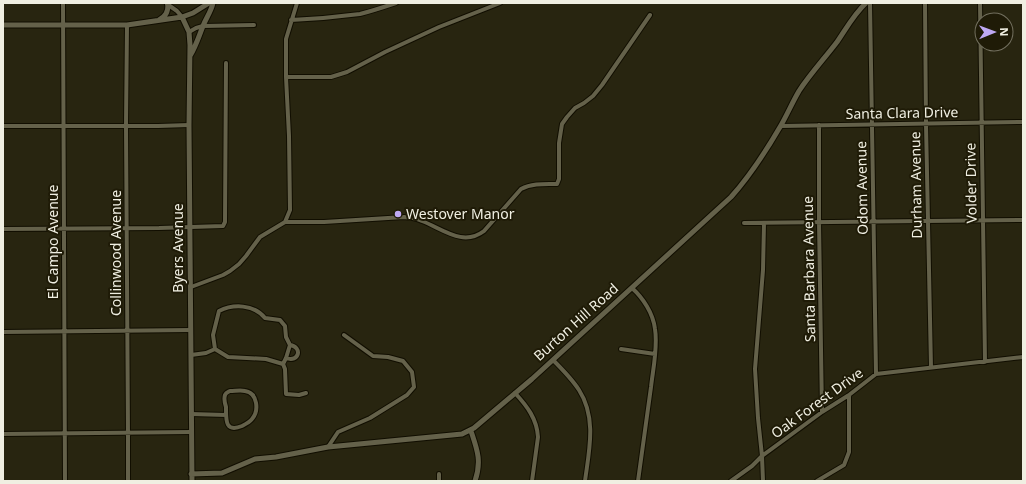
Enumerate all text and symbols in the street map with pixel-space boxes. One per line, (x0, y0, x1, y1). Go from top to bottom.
north arrow (974, 12, 1014, 52)
text: N (997, 27, 1012, 36)
street label: Santa Clara Drive (845, 102, 959, 123)
street label: Durham Avenue (905, 131, 926, 239)
street label: Odom Avenue (851, 141, 872, 235)
street label: Volder Drive (960, 142, 981, 224)
street label: El Campo Avenue (43, 185, 62, 299)
street label: Collinwood Avenue (106, 190, 125, 316)
street label: Santa Barbara Avenue (798, 196, 819, 342)
street label: Byers Avenue (168, 203, 187, 293)
place label: Westover Manor (406, 204, 515, 223)
marker: Westover Manor (393, 209, 403, 219)
street label: Burton Hill Road (529, 278, 622, 365)
street label: Oak Forest Drive (767, 363, 866, 442)

